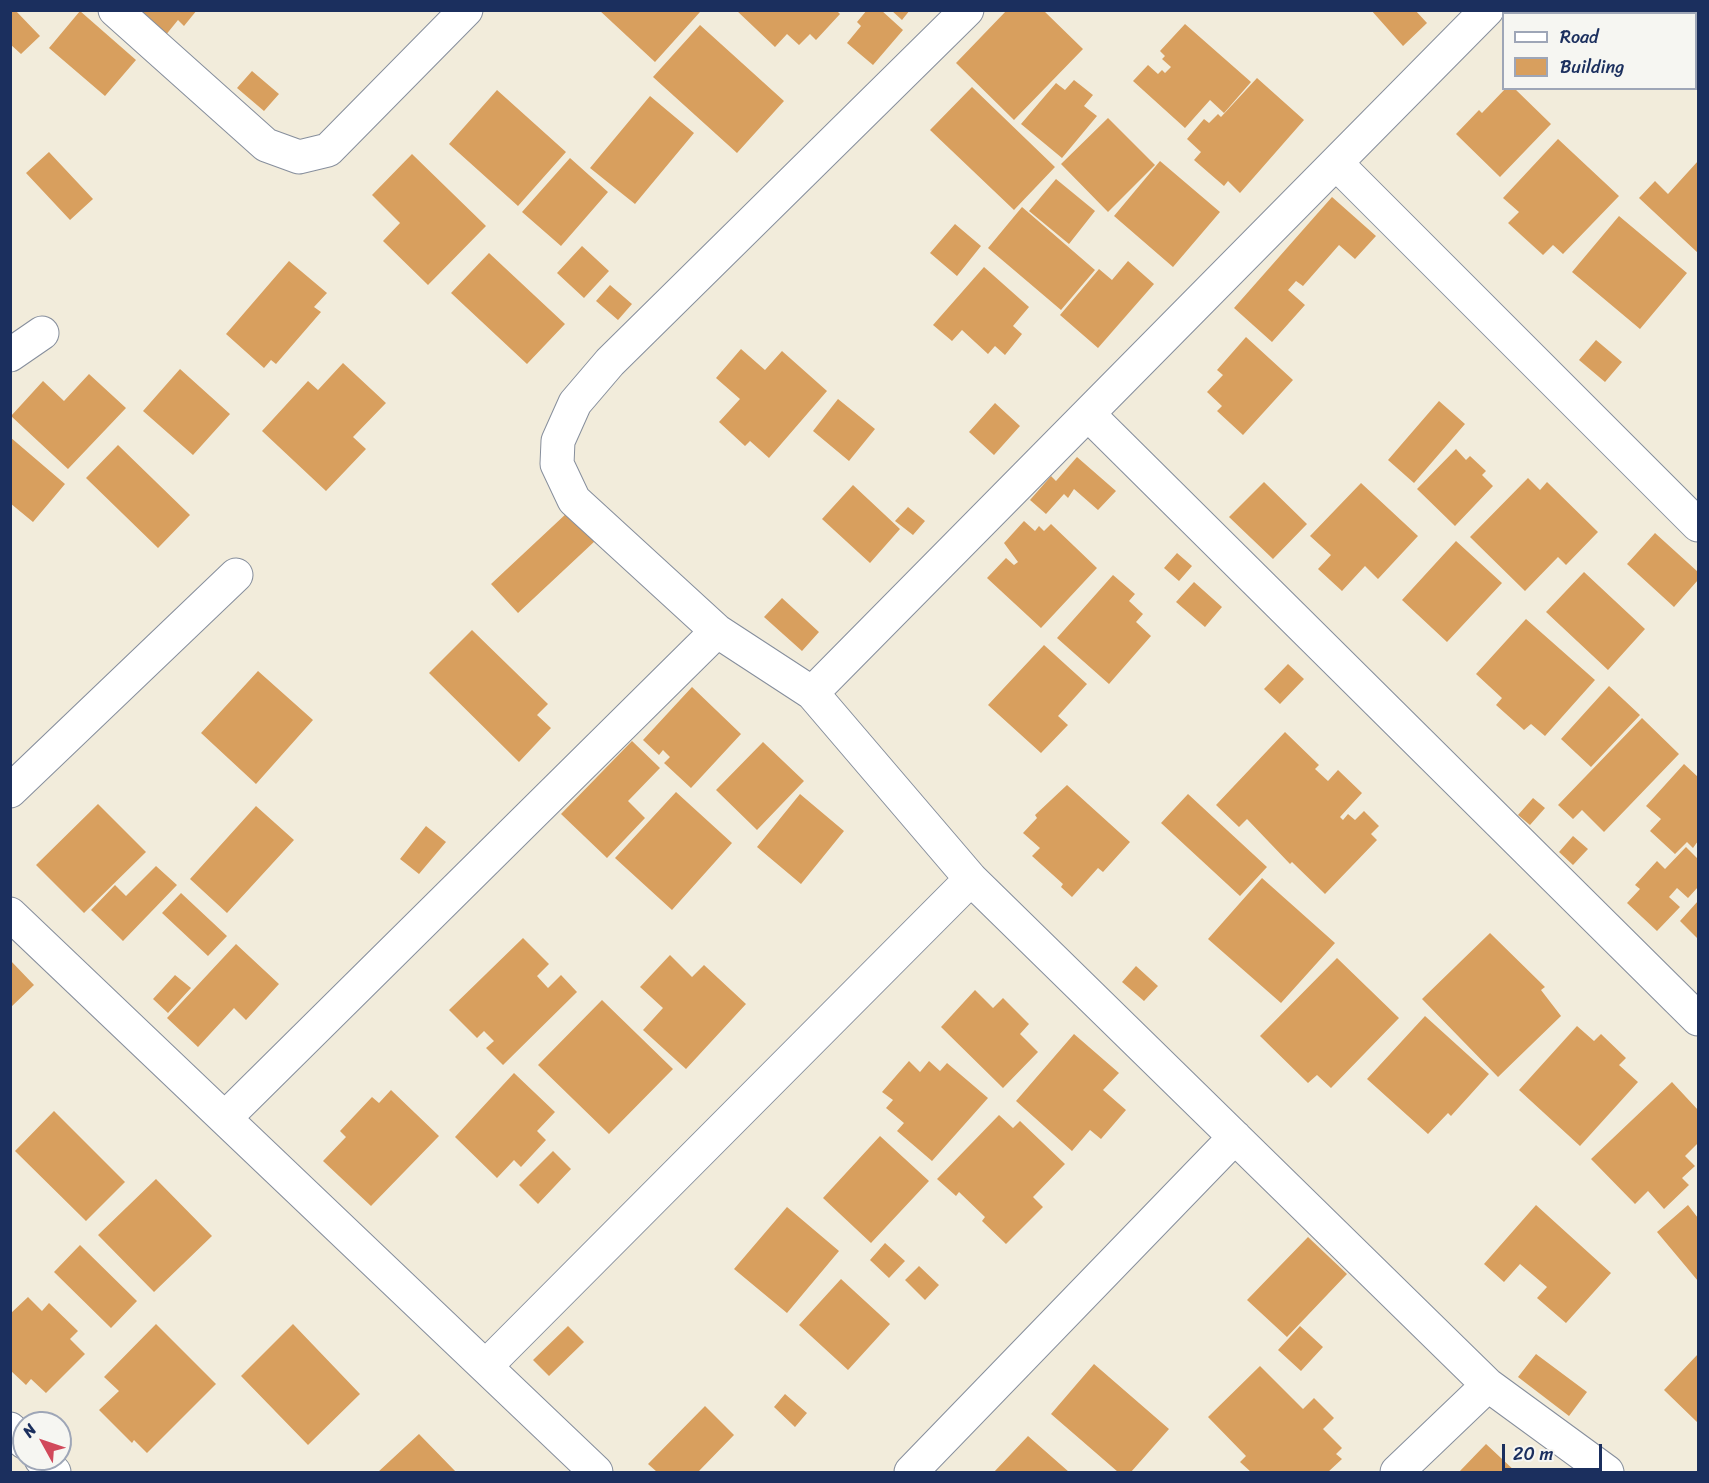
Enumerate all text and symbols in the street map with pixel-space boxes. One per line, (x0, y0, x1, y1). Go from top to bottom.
legend (1502, 12, 1697, 90)
text: Road (1560, 21, 1599, 53)
text: Building (1560, 51, 1624, 83)
north arrow (12, 1411, 72, 1471)
text: N (15, 1417, 44, 1444)
scale bar (1505, 1432, 1606, 1470)
text: 20 m (1513, 1438, 1553, 1470)

